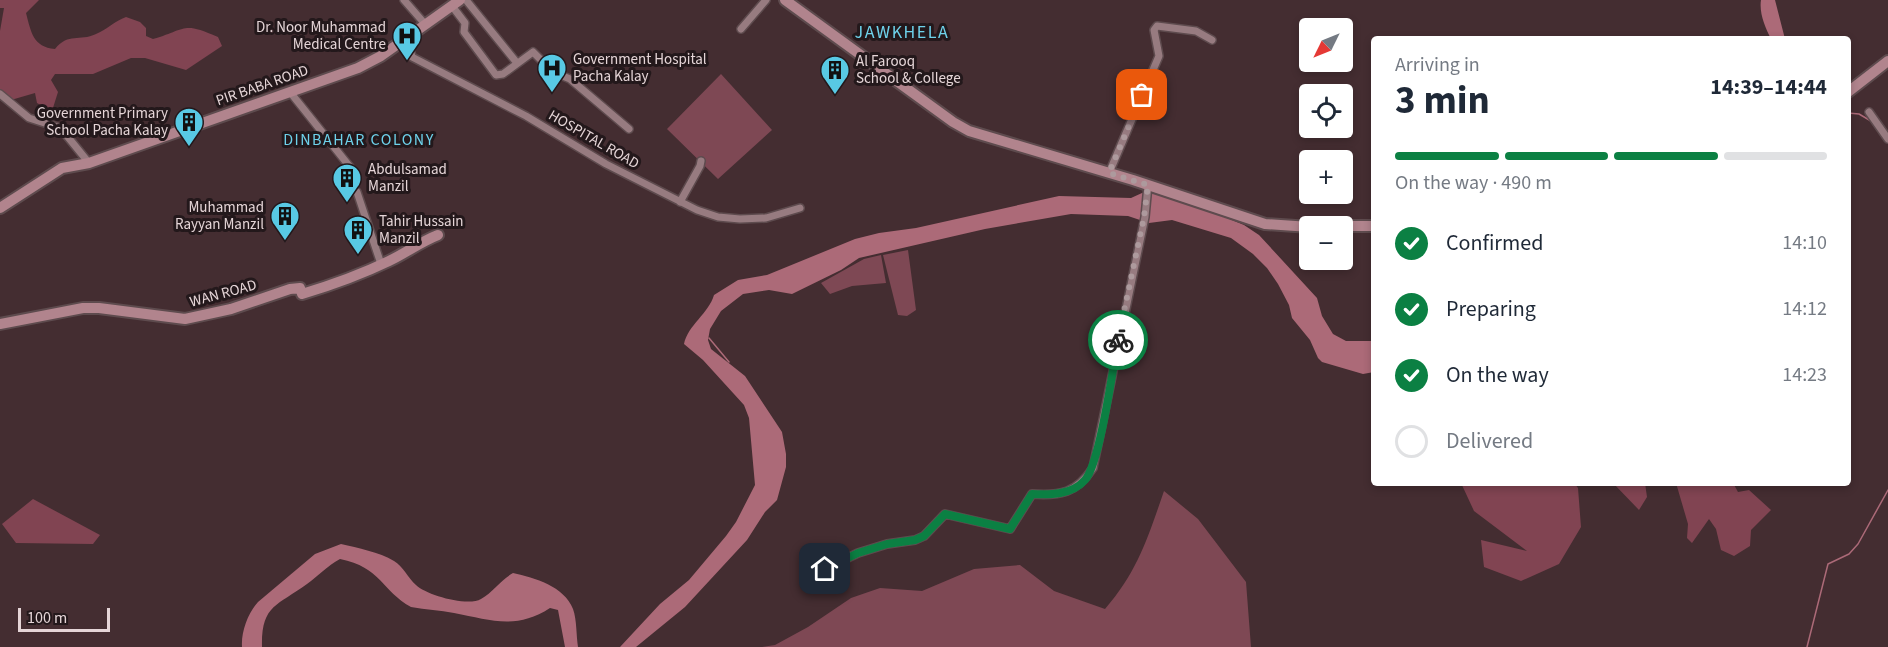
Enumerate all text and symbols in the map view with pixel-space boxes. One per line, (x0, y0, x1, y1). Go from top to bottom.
place label: Dr. Noor Muhammad Medical Centre (256, 17, 386, 55)
north arrow (1299, 18, 1353, 72)
map controls (1299, 18, 1353, 270)
hospital icon: Dr. Noor Muhammad Medical Centre (391, 20, 423, 62)
district label: JAWKHELA (855, 20, 949, 45)
place label: Government Hospital Pacha Kalay (573, 49, 707, 87)
place label: Al Farooq School & College (856, 51, 961, 89)
text: Arriving in (1395, 51, 1480, 79)
hospital icon: Government Hospital Pacha Kalay (536, 52, 568, 94)
building icon: Al Farooq School & College (819, 54, 851, 96)
street label: PIR BABA ROAD (213, 60, 311, 111)
pin (1116, 69, 1167, 120)
text: 14:39–14:44 (1710, 71, 1827, 103)
text: 3 min (1395, 73, 1490, 129)
icon: bag (1125, 78, 1158, 111)
button: locate (1299, 84, 1353, 138)
place label: Government Primary School Pacha Kalay (37, 103, 168, 141)
street label: HOSPITAL ROAD (544, 105, 643, 174)
building icon: Government Primary School Pacha Kalay (173, 106, 205, 148)
district label: DINBAHAR COLONY (283, 129, 435, 151)
button: + (1299, 150, 1353, 204)
place label: Abdulsamad Manzil (368, 159, 447, 197)
building icon: Abdulsamad Manzil (331, 162, 363, 204)
text: On the way · 490 m (1395, 169, 1552, 197)
place label: Muhammad Rayyan Manzil (175, 197, 264, 235)
building icon: Muhammad Rayyan Manzil (269, 200, 301, 242)
place label: Tahir Hussain Manzil (379, 211, 464, 249)
building icon: Tahir Hussain Manzil (342, 214, 374, 256)
button: − (1299, 216, 1353, 270)
icon: check (1395, 227, 1428, 260)
text: Confirmed (1446, 227, 1543, 259)
text: 14:10 (1782, 229, 1827, 257)
street label: WAN ROAD (187, 274, 259, 312)
icon: check (1395, 293, 1428, 326)
text: Preparing (1446, 293, 1536, 325)
text: 14:12 (1782, 295, 1827, 323)
courier (1088, 310, 1148, 370)
icon: bike (1102, 324, 1135, 357)
icon: check (1395, 359, 1428, 392)
text: On the way (1446, 359, 1549, 391)
text: 14:23 (1782, 361, 1827, 389)
text: Delivered (1446, 425, 1533, 457)
pin (799, 543, 850, 594)
icon: home (808, 552, 841, 585)
scale bar (18, 605, 110, 632)
text: 100 m (27, 607, 67, 629)

